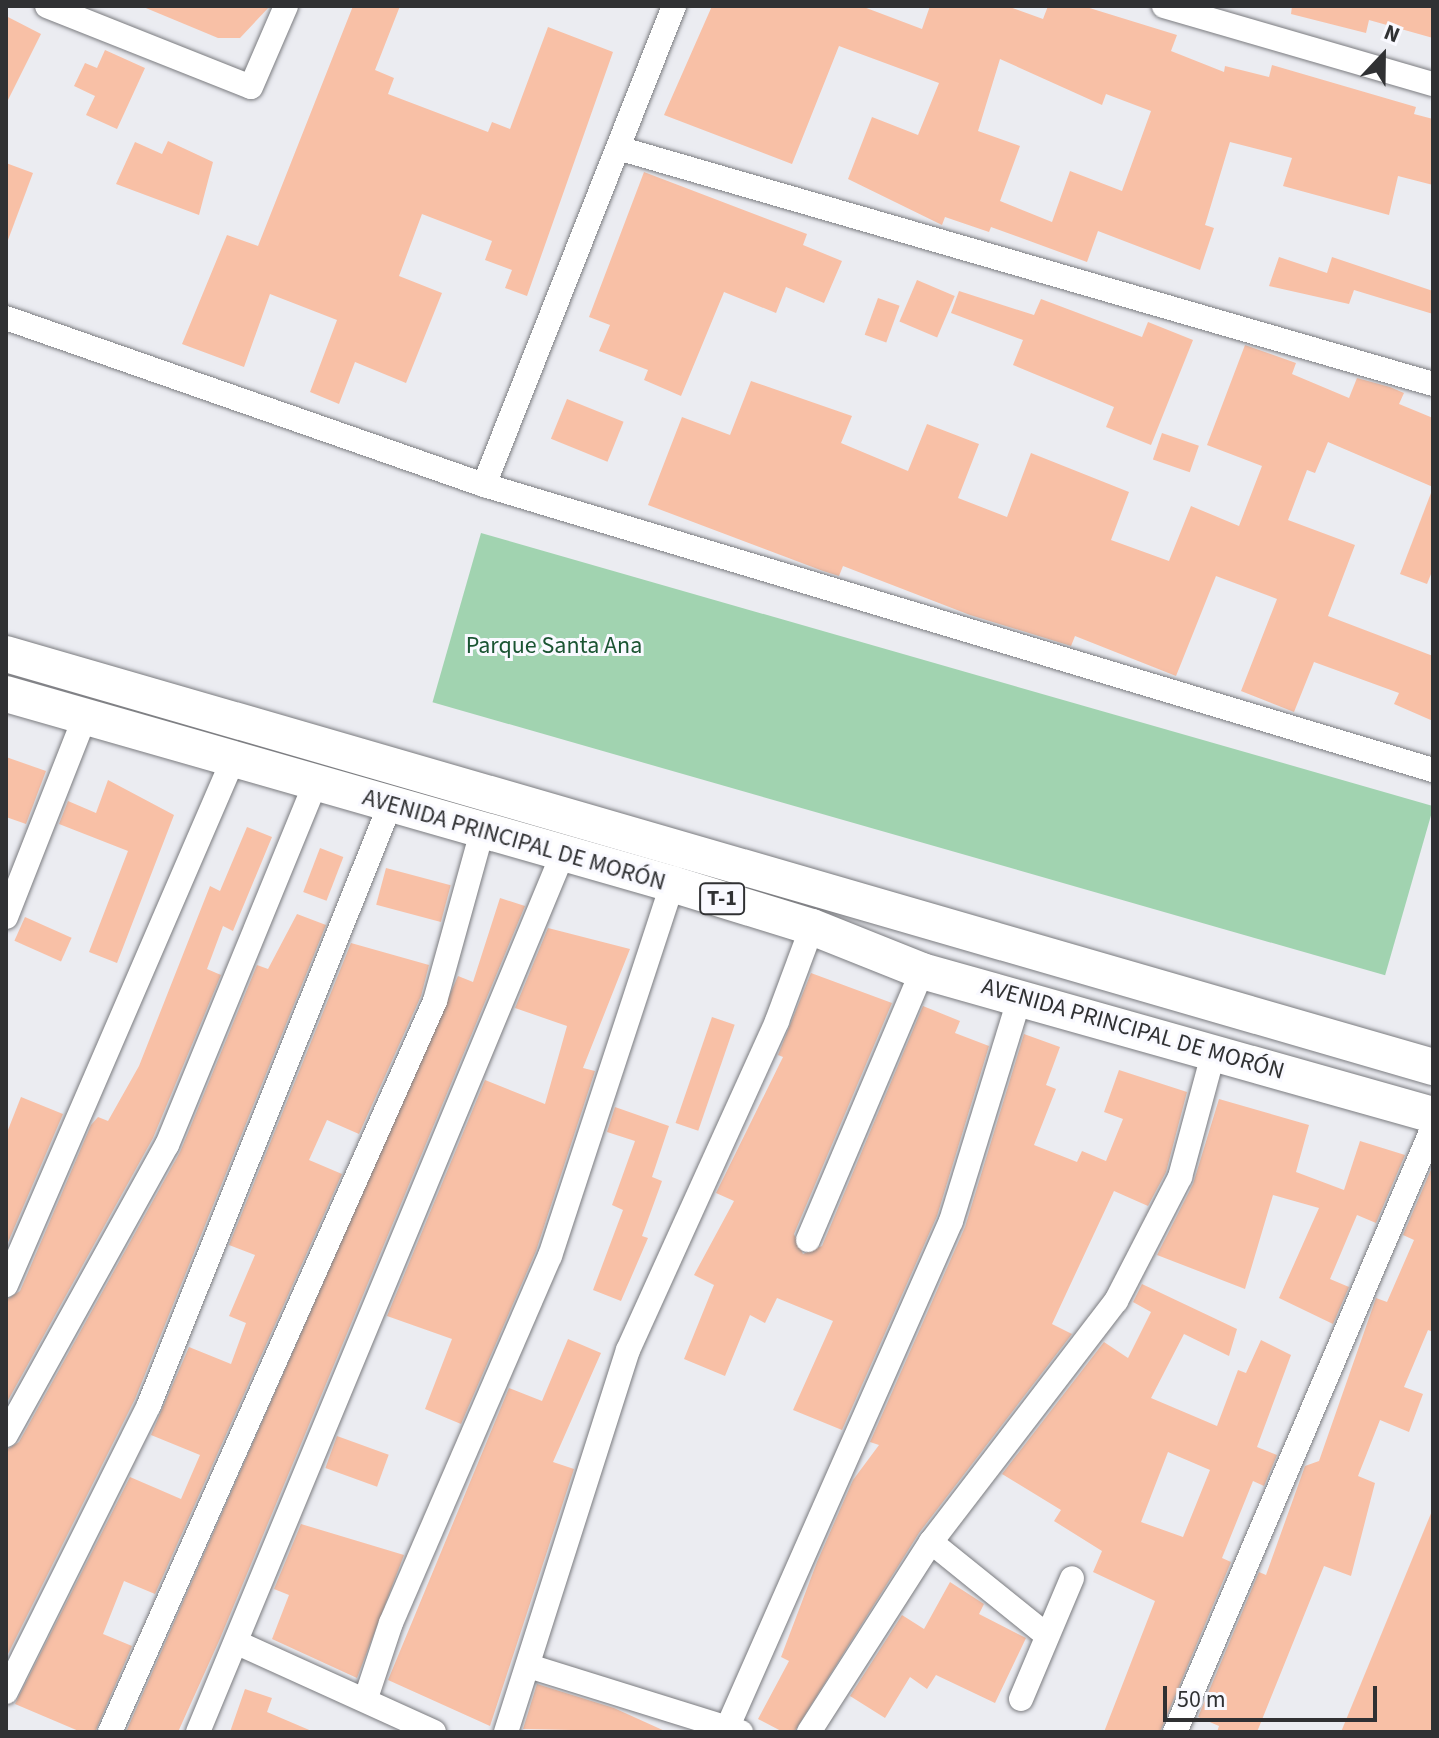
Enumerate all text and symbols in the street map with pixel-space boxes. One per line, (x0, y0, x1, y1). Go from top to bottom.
north arrow (1343, 16, 1423, 96)
text: N (1379, 16, 1405, 51)
park label: Parque Santa Ana (466, 632, 642, 660)
street label: AVENIDA PRINCIPAL DE MORÓN (359, 783, 669, 897)
road number: T-1 (698, 881, 746, 917)
street label: AVENIDA PRINCIPAL DE MORÓN (978, 972, 1288, 1086)
scale bar (1167, 1670, 1381, 1720)
text: 50 m (1177, 1682, 1226, 1717)

